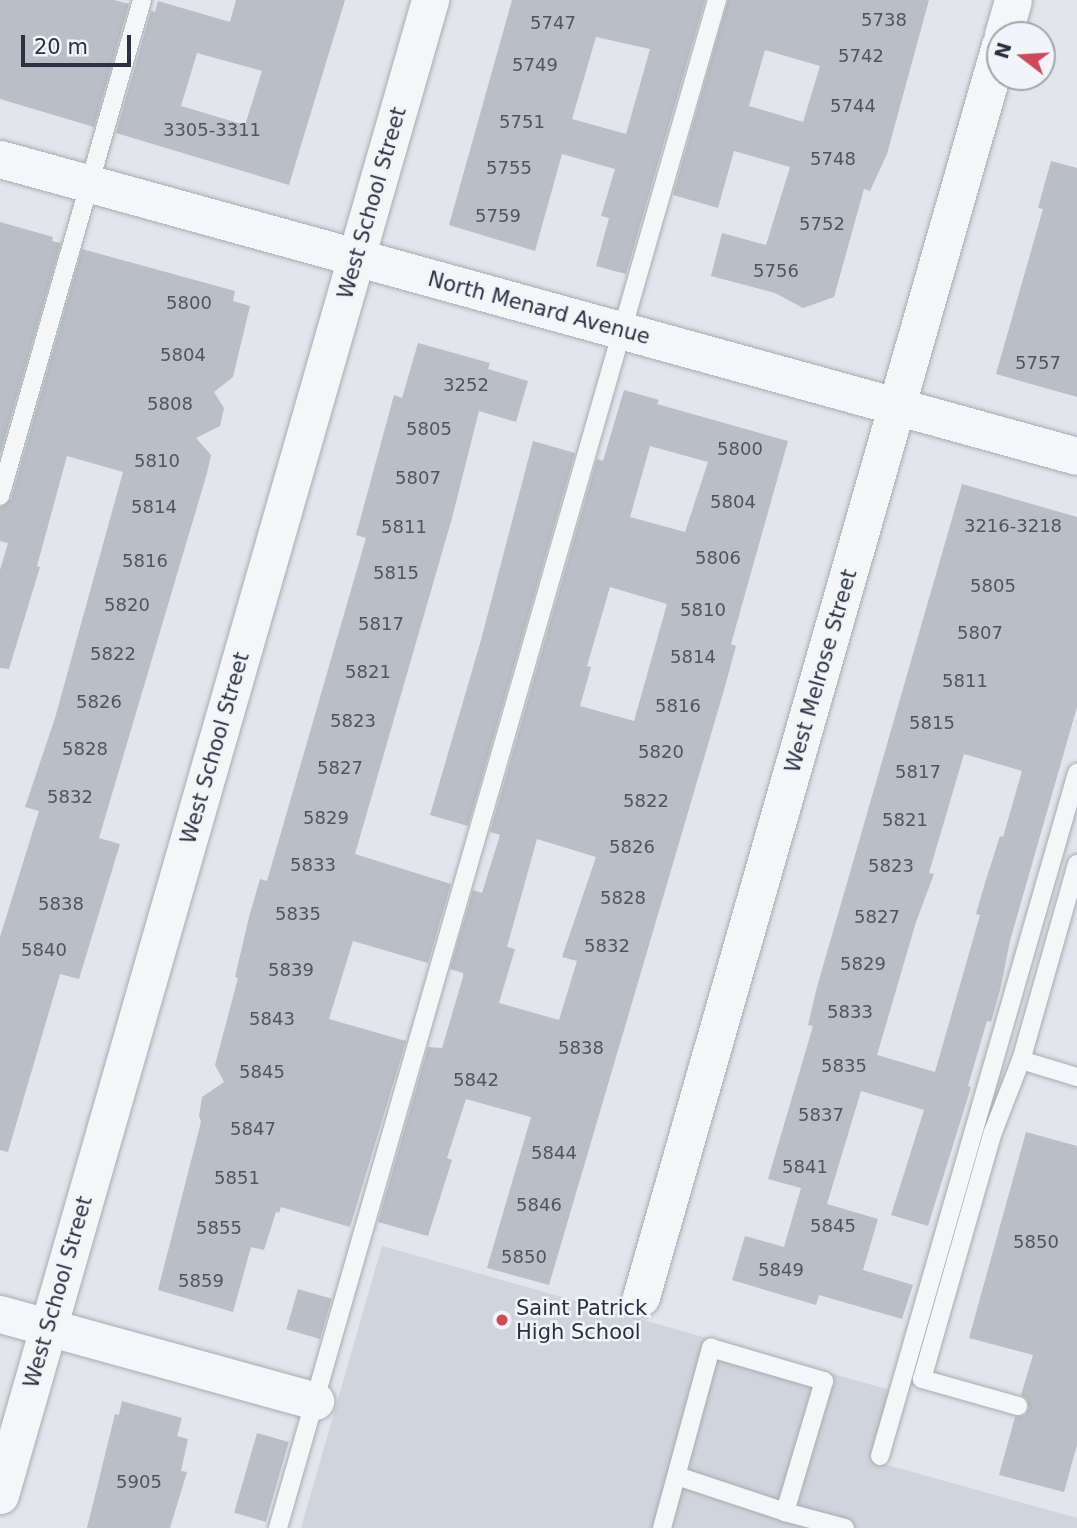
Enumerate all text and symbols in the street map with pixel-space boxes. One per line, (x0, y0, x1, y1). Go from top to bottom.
house number: 5738 (861, 9, 907, 31)
house number: 5747 (530, 12, 576, 34)
scale bar (24, 21, 135, 65)
north arrow (986, 21, 1056, 91)
text: 20 m (34, 35, 88, 59)
text: N (990, 40, 1016, 61)
house number: 5742 (838, 45, 884, 67)
house number: 5749 (512, 54, 558, 76)
house number: 5744 (830, 95, 876, 117)
street label: West School Street (333, 104, 411, 302)
house number: 5751 (499, 111, 545, 133)
house number: 3305-3311 (163, 119, 261, 141)
house number: 5748 (810, 148, 856, 170)
house number: 5755 (486, 157, 532, 179)
house number: 5759 (475, 205, 521, 227)
house number: 5752 (799, 213, 845, 235)
house number: 5756 (753, 260, 799, 282)
street label: North Menard Avenue (425, 266, 653, 350)
house number: 5800 (166, 292, 212, 314)
house number: 5804 (160, 344, 206, 366)
house number: 5757 (1015, 352, 1061, 374)
house number: 3252 (443, 374, 489, 396)
house number: 5808 (147, 393, 193, 415)
house number: 5805 (406, 418, 452, 440)
house number: 5800 (717, 438, 763, 460)
house number: 5810 (134, 450, 180, 472)
house number: 5807 (395, 467, 441, 489)
house number: 5804 (710, 491, 756, 513)
house number: 5814 (131, 496, 177, 518)
house number: 3216-3218 (964, 515, 1062, 537)
house number: 5811 (381, 516, 427, 538)
house number: 5806 (695, 547, 741, 569)
house number: 5816 (122, 550, 168, 572)
house number: 5815 (373, 562, 419, 584)
street label: West Melrose Street (780, 566, 862, 776)
house number: 5805 (970, 575, 1016, 597)
house number: 5820 (104, 594, 150, 616)
house number: 5810 (680, 599, 726, 621)
house number: 5817 (358, 613, 404, 635)
house number: 5807 (957, 622, 1003, 644)
house number: 5822 (90, 643, 136, 665)
house number: 5814 (670, 646, 716, 668)
street label: West School Street (176, 649, 254, 847)
house number: 5821 (345, 661, 391, 683)
house number: 5811 (942, 670, 988, 692)
house number: 5826 (76, 691, 122, 713)
house number: 5816 (655, 695, 701, 717)
house number: 5823 (330, 710, 376, 732)
house number: 5815 (909, 712, 955, 734)
house number: 5828 (62, 738, 108, 760)
house number: 5820 (638, 741, 684, 763)
house number: 5827 (317, 757, 363, 779)
house number: 5817 (895, 761, 941, 783)
house number: 5832 (47, 786, 93, 808)
house number: 5822 (623, 790, 669, 812)
house number: 5829 (303, 807, 349, 829)
house number: 5821 (882, 809, 928, 831)
house number: 5826 (609, 836, 655, 858)
house number: 5833 (290, 854, 336, 876)
house number: 5823 (868, 855, 914, 877)
house number: 5828 (600, 887, 646, 909)
house number: 5838 (38, 893, 84, 915)
house number: 5835 (275, 903, 321, 925)
house number: 5827 (854, 906, 900, 928)
house number: 5832 (584, 935, 630, 957)
house number: 5840 (21, 939, 67, 961)
house number: 5829 (840, 953, 886, 975)
house number: 5839 (268, 959, 314, 981)
house number: 5833 (827, 1001, 873, 1023)
house number: 5843 (249, 1008, 295, 1030)
house number: 5838 (558, 1037, 604, 1059)
house number: 5835 (821, 1055, 867, 1077)
house number: 5845 (239, 1061, 285, 1083)
house number: 5842 (453, 1069, 499, 1091)
house number: 5837 (798, 1104, 844, 1126)
house number: 5847 (230, 1118, 276, 1140)
house number: 5844 (531, 1142, 577, 1164)
house number: 5841 (782, 1156, 828, 1178)
house number: 5851 (214, 1167, 260, 1189)
street label: West School Street (19, 1193, 97, 1391)
house number: 5846 (516, 1194, 562, 1216)
house number: 5845 (810, 1215, 856, 1237)
house number: 5855 (196, 1217, 242, 1239)
house number: 5850 (1013, 1231, 1059, 1253)
house number: 5850 (501, 1246, 547, 1268)
house number: 5849 (758, 1259, 804, 1281)
house number: 5859 (178, 1270, 224, 1292)
place label: Saint Patrick High School (516, 1295, 647, 1345)
marker: Saint Patrick High School (494, 1312, 510, 1328)
house number: 5905 (116, 1471, 162, 1493)

